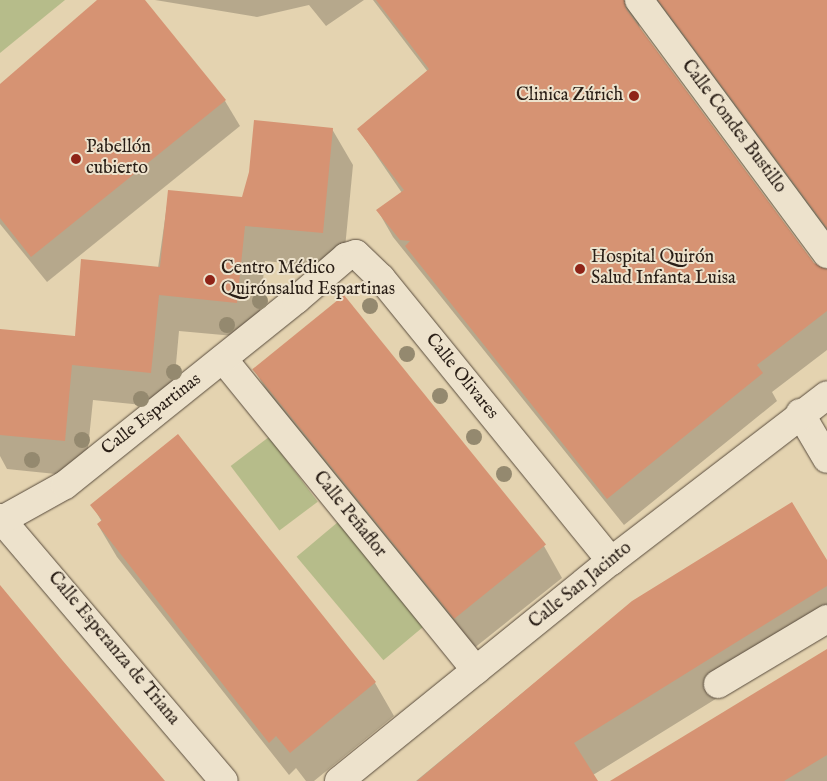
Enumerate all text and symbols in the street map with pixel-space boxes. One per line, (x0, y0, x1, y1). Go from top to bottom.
street label: Calle Condes Bustillo (676, 56, 790, 198)
place label: Clinica Zúrich (516, 85, 623, 107)
marker: Clinica Zúrich (627, 89, 641, 103)
place label: Pabellón cubierto (86, 138, 151, 180)
marker: Pabellón cubierto (70, 153, 82, 165)
place label: Hospital Quirón Salud Infanta Luisa (591, 248, 736, 290)
place label: Centro Médico Quirónsalud Espartinas (221, 259, 395, 302)
marker: Hospital Quirón Salud Infanta Luisa (573, 262, 587, 276)
marker: Centro Médico Quirónsalud Espartinas (203, 273, 217, 287)
street label: Calle Olivares (420, 330, 502, 424)
street label: Calle Espartinas (98, 369, 206, 461)
street label: Calle Peñaflor (308, 468, 390, 562)
street label: Calle San Jacinto (525, 538, 637, 634)
street label: Calle Esperanza de Triana (43, 568, 183, 730)

